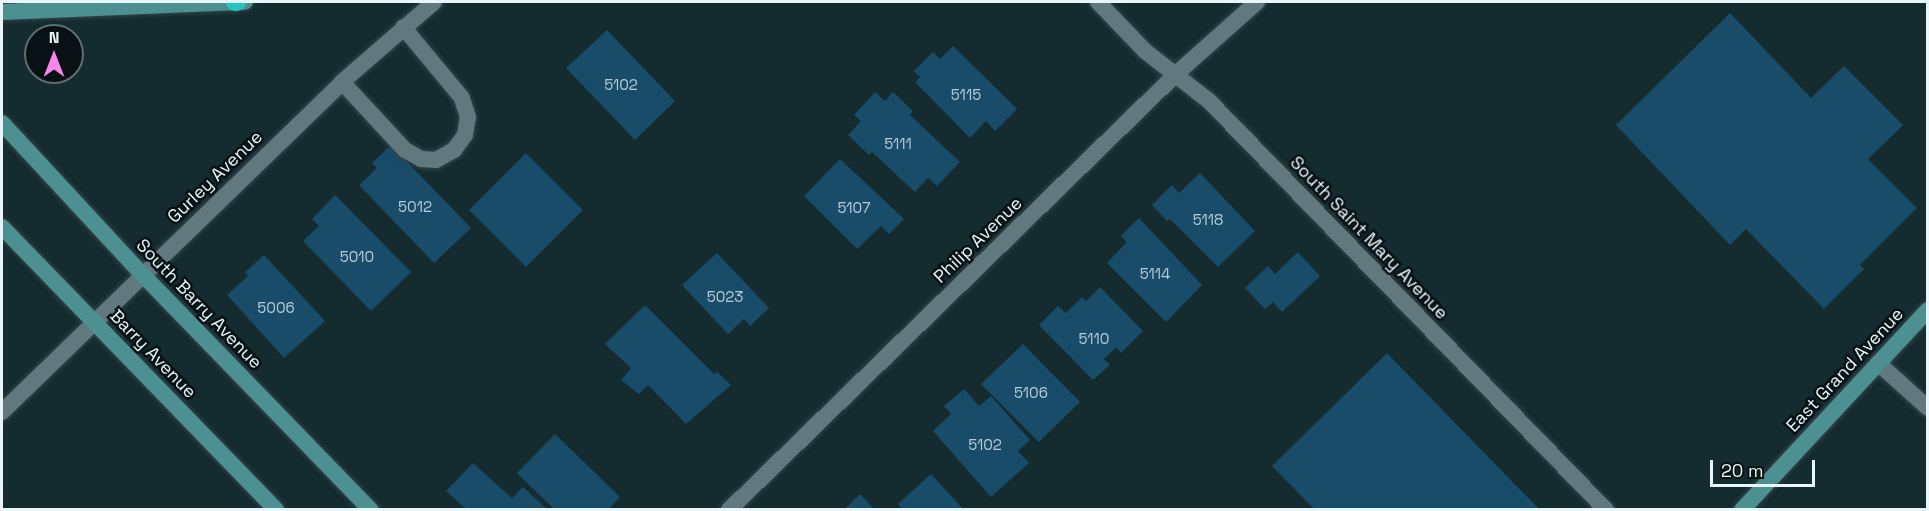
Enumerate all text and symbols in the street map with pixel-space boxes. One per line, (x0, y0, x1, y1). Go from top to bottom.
north arrow (24, 24, 84, 84)
text: N (49, 27, 59, 48)
house number: 5102 (604, 76, 638, 94)
house number: 5115 (951, 86, 981, 104)
street label: Gurley Avenue (163, 126, 267, 228)
house number: 5111 (884, 135, 912, 153)
street label: South Saint Mary Avenue (1285, 152, 1453, 324)
street label: Philip Avenue (929, 192, 1027, 288)
house number: 5012 (398, 198, 432, 216)
house number: 5107 (838, 199, 870, 217)
house number: 5118 (1193, 211, 1223, 229)
street label: South Barry Avenue (131, 235, 267, 373)
house number: 5010 (340, 248, 374, 266)
house number: 5114 (1140, 265, 1170, 283)
house number: 5023 (707, 288, 743, 306)
house number: 5006 (257, 299, 295, 317)
street label: East Grand Avenue (1782, 303, 1908, 437)
street label: Barry Avenue (105, 305, 201, 403)
house number: 5110 (1079, 330, 1109, 348)
house number: 5106 (1014, 384, 1048, 402)
house number: 5102 (968, 436, 1002, 454)
scale bar (1713, 448, 1818, 486)
text: 20 m (1721, 459, 1764, 482)

